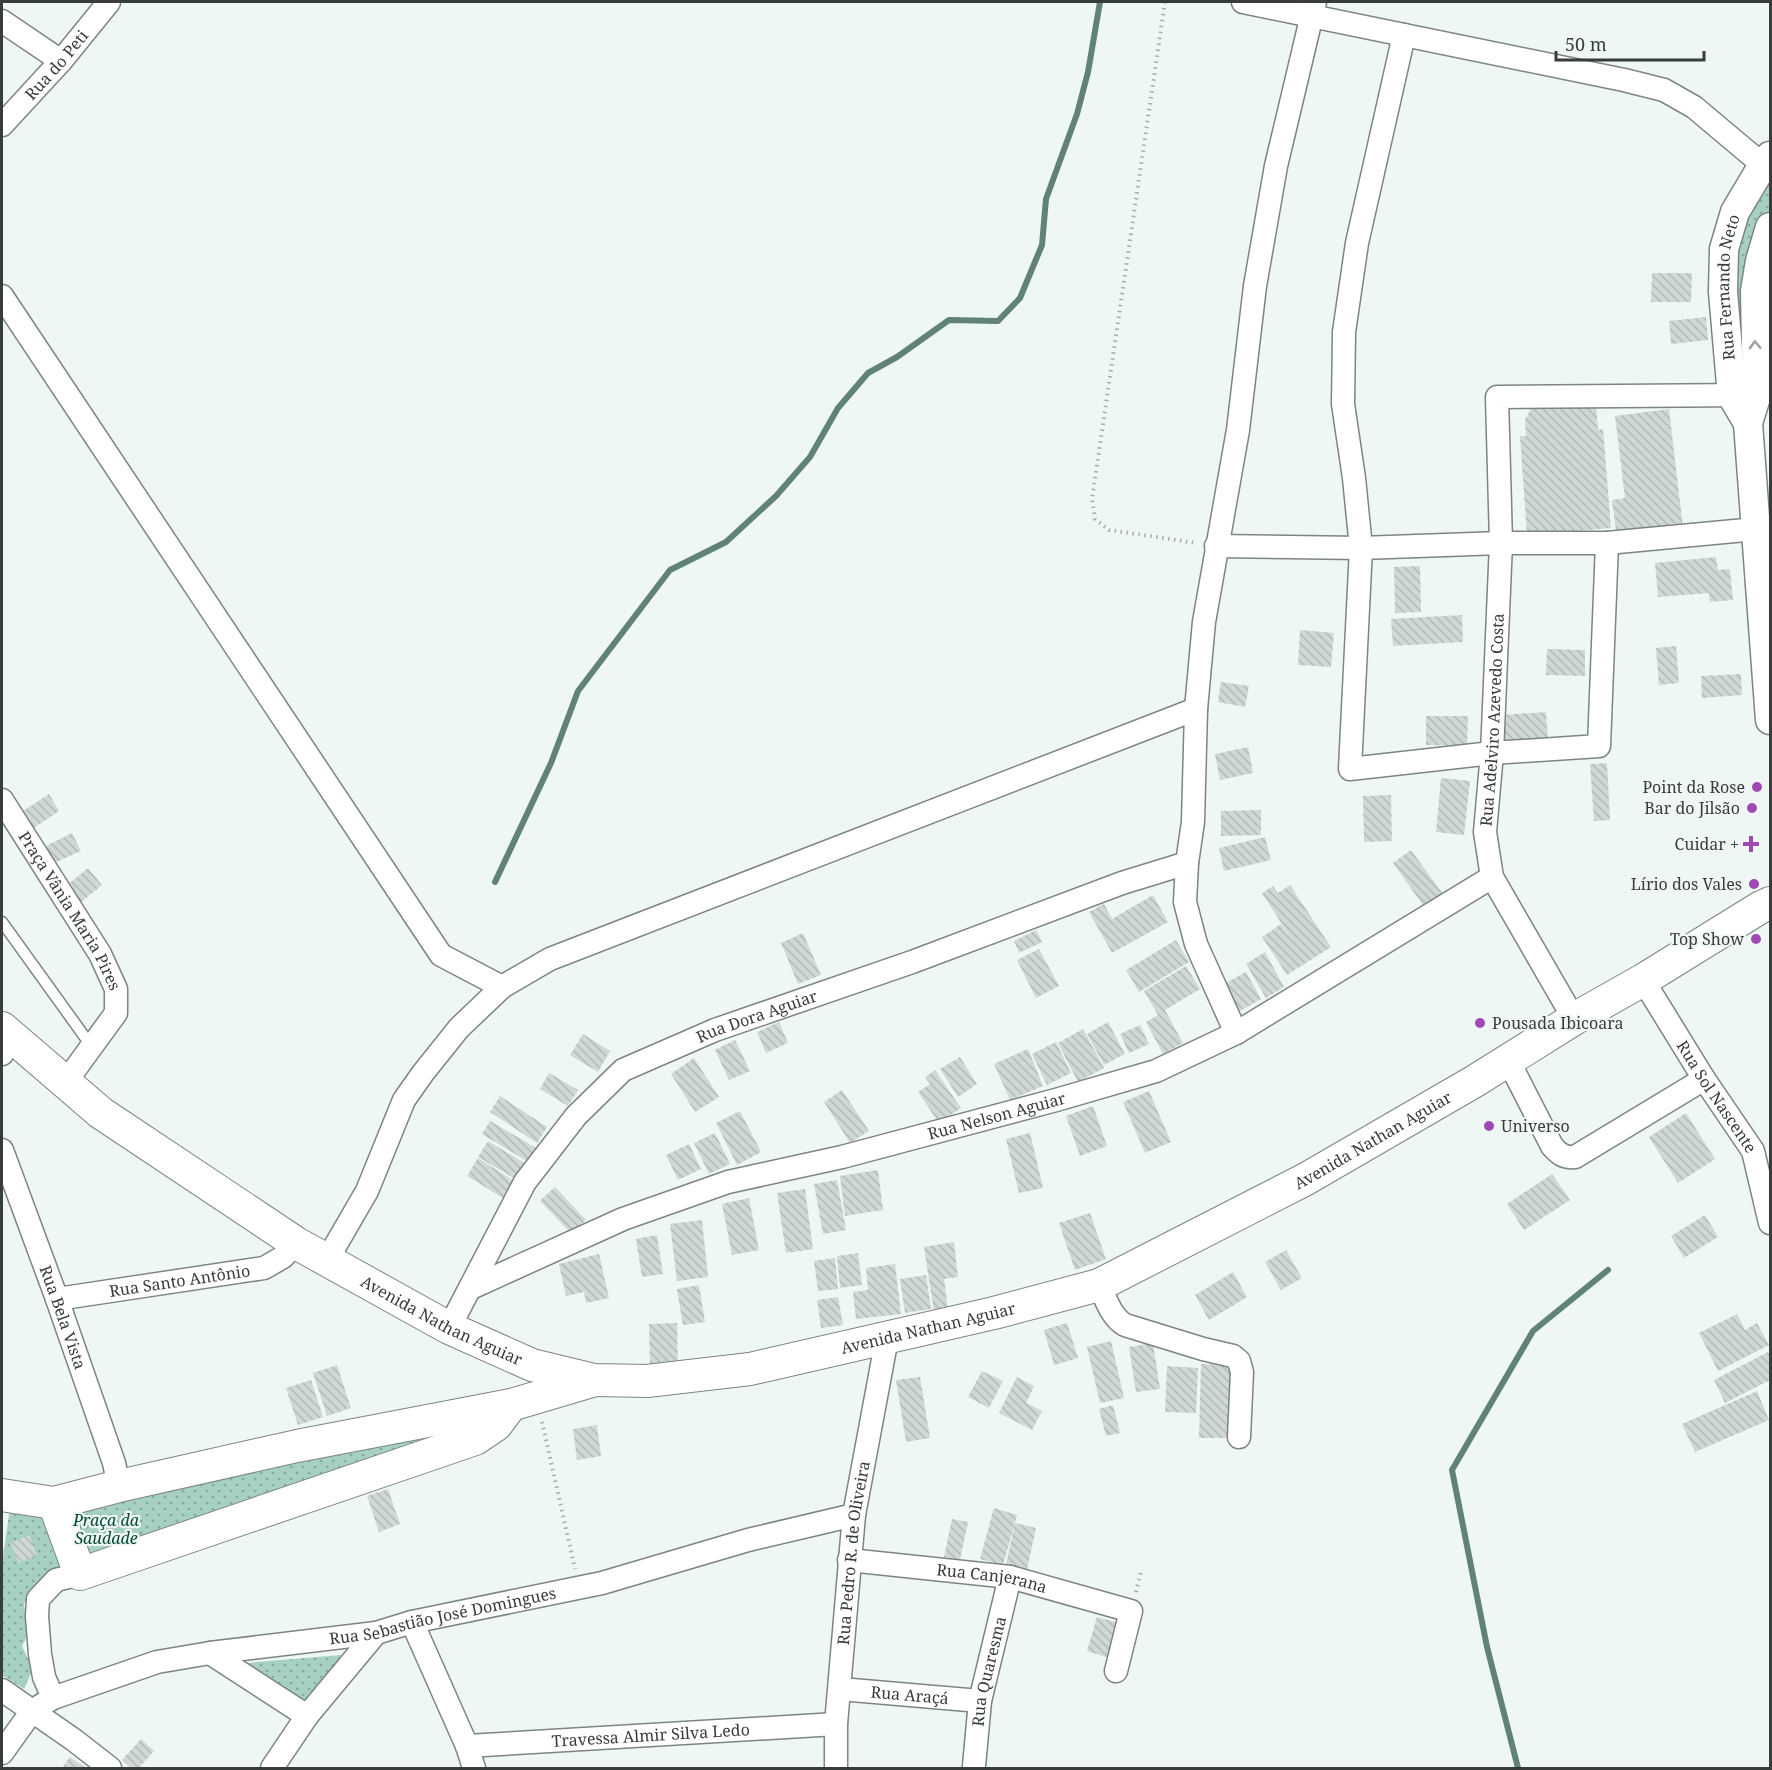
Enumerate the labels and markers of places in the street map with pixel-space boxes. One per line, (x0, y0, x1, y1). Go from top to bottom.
place label: Point da Rose (1642, 776, 1745, 798)
marker: Point da Rose (1750, 780, 1764, 794)
place label: Bar do Jilsão (1644, 797, 1740, 819)
marker: Bar do Jilsão (1745, 801, 1759, 815)
place label: Cuidar + (1674, 833, 1739, 855)
marker: Cuidar + (1744, 837, 1758, 851)
place label: Lírio dos Vales (1631, 873, 1742, 895)
marker: Lírio dos Vales (1747, 877, 1761, 891)
place label: Top Show (1670, 928, 1744, 950)
marker: Top Show (1749, 932, 1763, 946)
place label: Pousada Ibicoara (1492, 1012, 1623, 1034)
marker: Pousada Ibicoara (1473, 1016, 1487, 1030)
place label: Universo (1501, 1115, 1570, 1137)
marker: Universo (1482, 1119, 1496, 1133)

